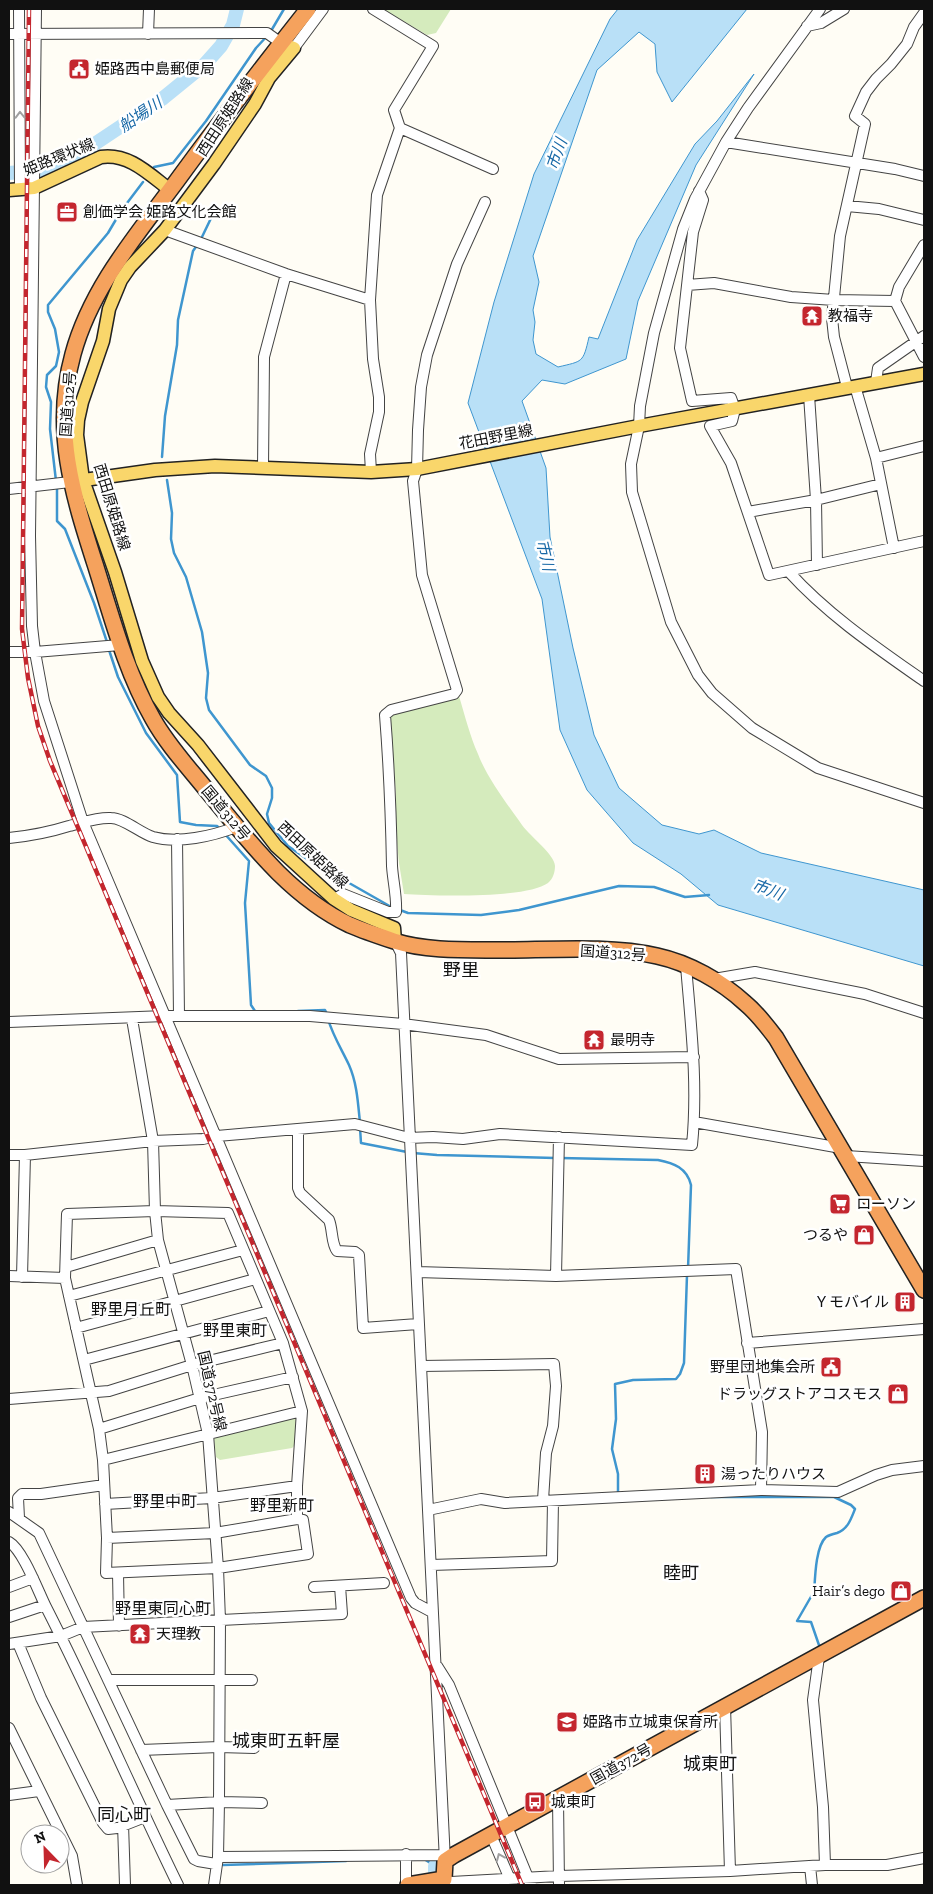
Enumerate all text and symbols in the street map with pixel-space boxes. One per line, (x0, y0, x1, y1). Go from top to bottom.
public building icon: 姫路西中島郵便局 (67, 57, 91, 81)
place label: 姫路西中島郵便局 (95, 60, 215, 78)
street label: 西田原姫路線 (193, 74, 257, 160)
water label: 船場川 (115, 92, 167, 136)
one-way arrow (14, 111, 25, 119)
water label: 市川 (542, 134, 571, 172)
street label: 姫路環状線 (21, 135, 97, 179)
office icon: 創価学会 姫路文化会館 (55, 200, 79, 224)
place label: 創価学会 姫路文化会館 (83, 203, 236, 221)
temple icon: 教福寺 (800, 304, 824, 328)
place label: 教福寺 (828, 307, 873, 325)
street label: 国道312号 (57, 371, 79, 437)
street label: 花田野里線 (457, 421, 535, 453)
street label: 西田原姫路線 (90, 461, 134, 553)
water label: 市川 (533, 537, 559, 575)
street label: 国道312号 (198, 782, 254, 844)
street label: 西田原姫路線 (274, 818, 352, 892)
water label: 市川 (749, 875, 788, 905)
street label: 国道312号 (580, 942, 646, 964)
district label: 野里 (443, 959, 479, 981)
temple icon: 最明寺 (582, 1028, 606, 1052)
place label: 最明寺 (610, 1031, 655, 1049)
supermarket icon: ローソン (828, 1192, 852, 1216)
place label: ローソン (856, 1195, 916, 1213)
shop icon: つるや (852, 1223, 876, 1247)
place label: つるや (803, 1226, 848, 1244)
building icon: Ｙモバイル (893, 1290, 917, 1314)
place label: Ｙモバイル (814, 1293, 889, 1311)
district label: 野里月丘町 (91, 1300, 171, 1319)
district label: 野里東町 (203, 1321, 267, 1340)
street label: 国道372号線 (194, 1349, 230, 1433)
public building icon: 野里団地集会所 (819, 1355, 843, 1379)
place label: 野里団地集会所 (710, 1358, 815, 1376)
shop icon: ドラッグストアコスモス (886, 1382, 910, 1406)
place label: ドラッグストアコスモス (717, 1385, 882, 1403)
building icon: 湯ったりハウス (693, 1462, 717, 1486)
place label: 湯ったりハウス (721, 1465, 826, 1483)
district label: 野里中町 (133, 1492, 197, 1511)
district label: 野里新町 (250, 1496, 314, 1515)
district label: 睦町 (663, 1562, 699, 1584)
shop icon: Hair’s dego (889, 1579, 913, 1603)
place label: Hair’s dego (812, 1582, 885, 1600)
district label: 野里東同心町 (115, 1599, 211, 1618)
temple icon: 天理教 (128, 1622, 152, 1646)
place label: 天理教 (156, 1625, 201, 1643)
school or university icon: 姫路市立城東保育所 (555, 1710, 579, 1734)
place label: 姫路市立城東保育所 (583, 1713, 718, 1731)
district label: 城東町五軒屋 (232, 1730, 340, 1752)
street label: 国道372号 (587, 1740, 655, 1788)
district label: 城東町 (683, 1753, 737, 1775)
bus stop icon: 城東町 (523, 1790, 547, 1814)
place label: 城東町 (551, 1793, 596, 1811)
district label: 同心町 (97, 1804, 151, 1826)
north arrow (20, 1824, 70, 1874)
text: N (32, 1827, 49, 1847)
one-way arrow (496, 1853, 506, 1862)

